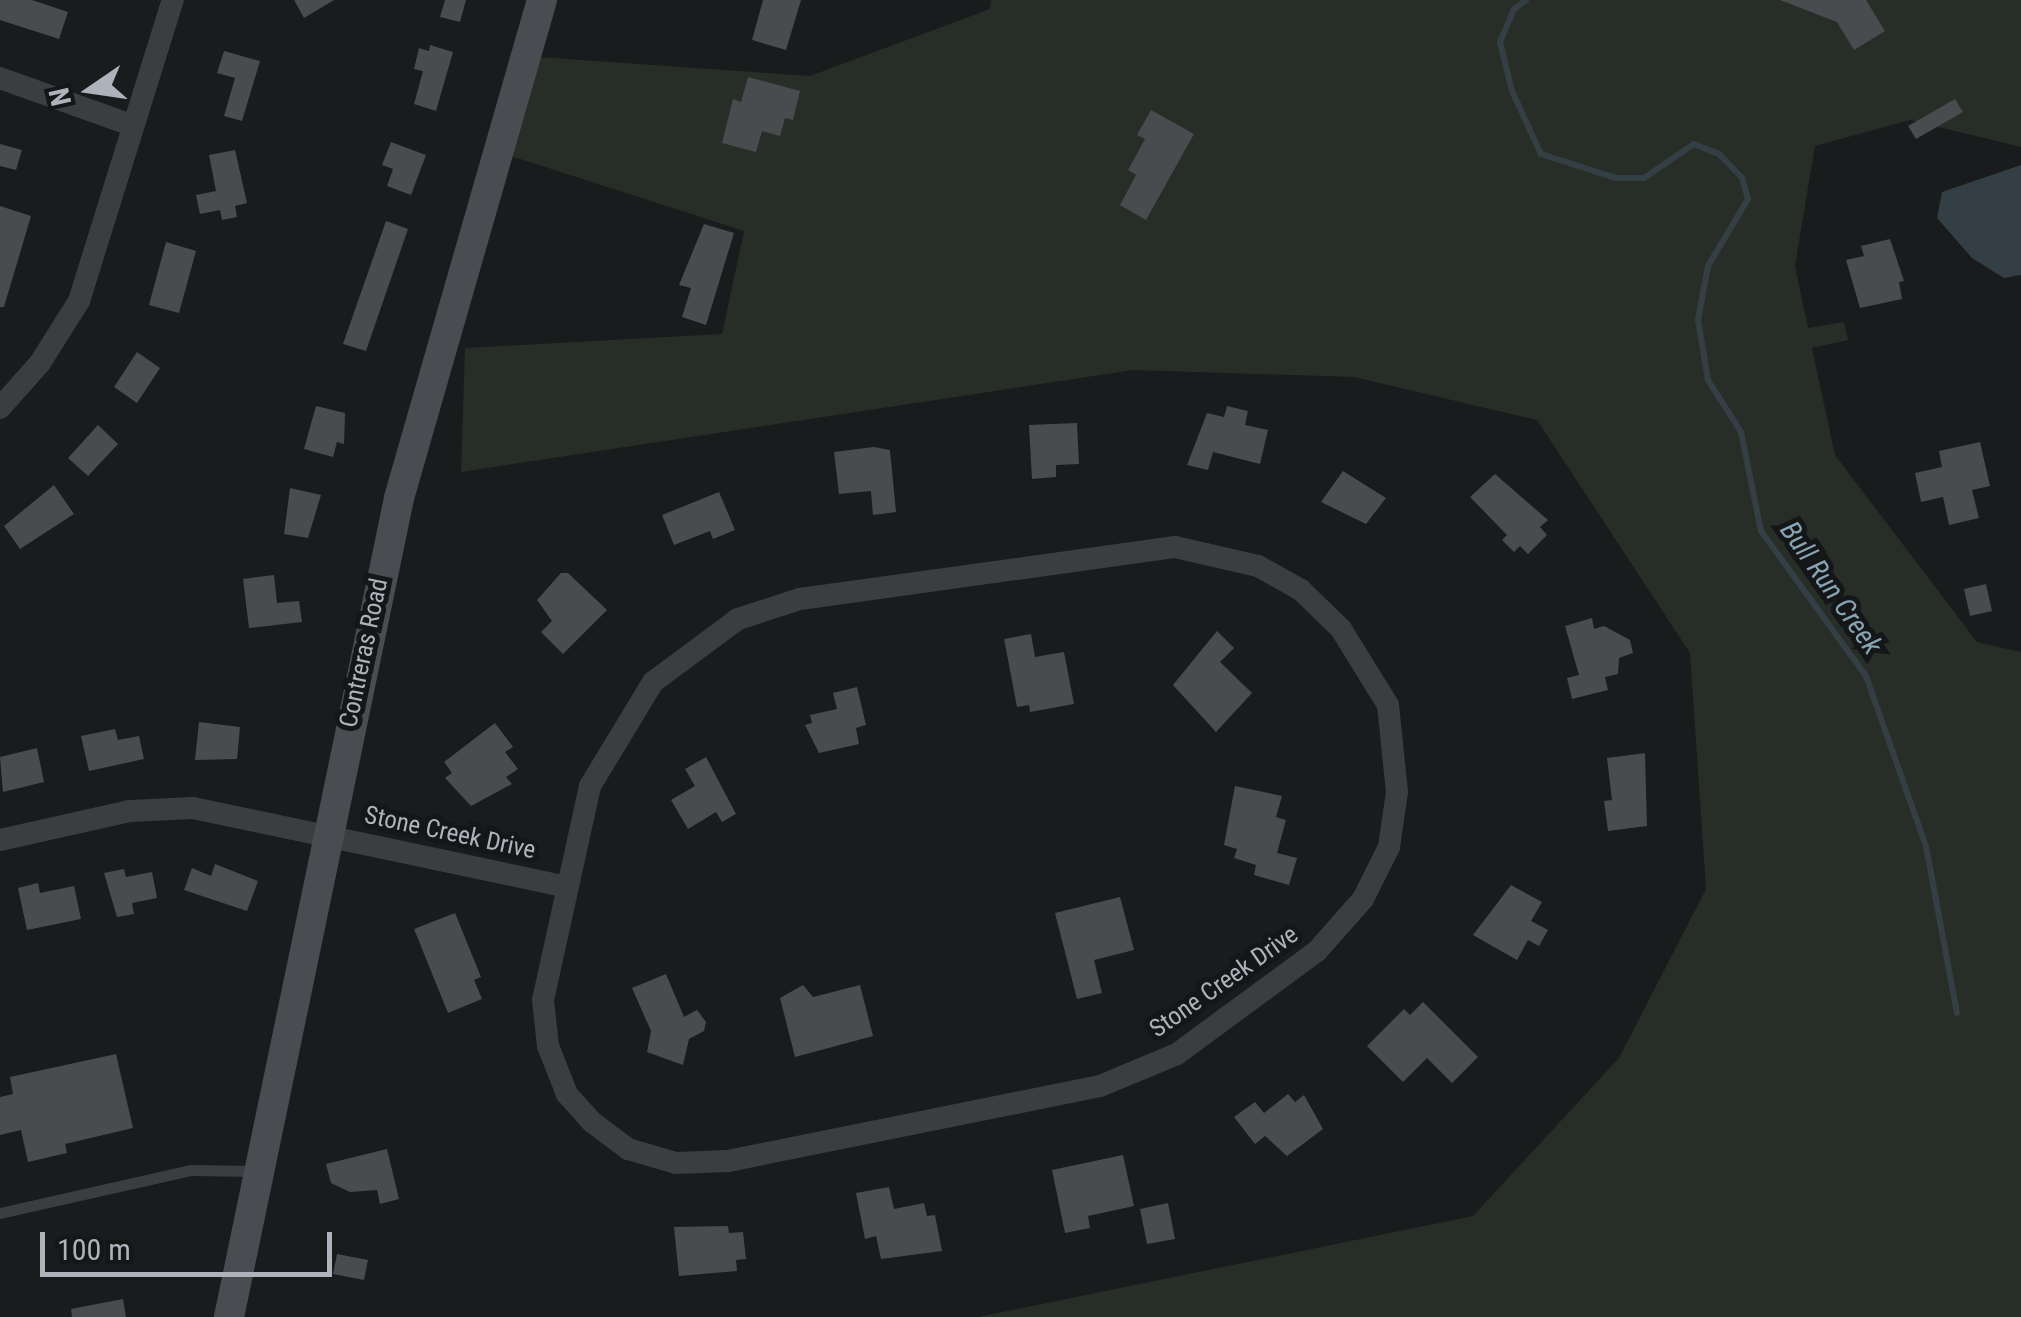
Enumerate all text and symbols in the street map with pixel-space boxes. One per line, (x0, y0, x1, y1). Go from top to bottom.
north arrow (40, 40, 140, 140)
text: N (42, 85, 78, 109)
water label: Bull Run Creek (1773, 515, 1889, 661)
street label: Contreras Road (334, 576, 394, 730)
street label: Stone Creek Drive (362, 800, 538, 866)
street label: Stone Creek Drive (1144, 920, 1304, 1044)
scale bar (45, 1212, 338, 1274)
text: 100 m (57, 1232, 131, 1267)

